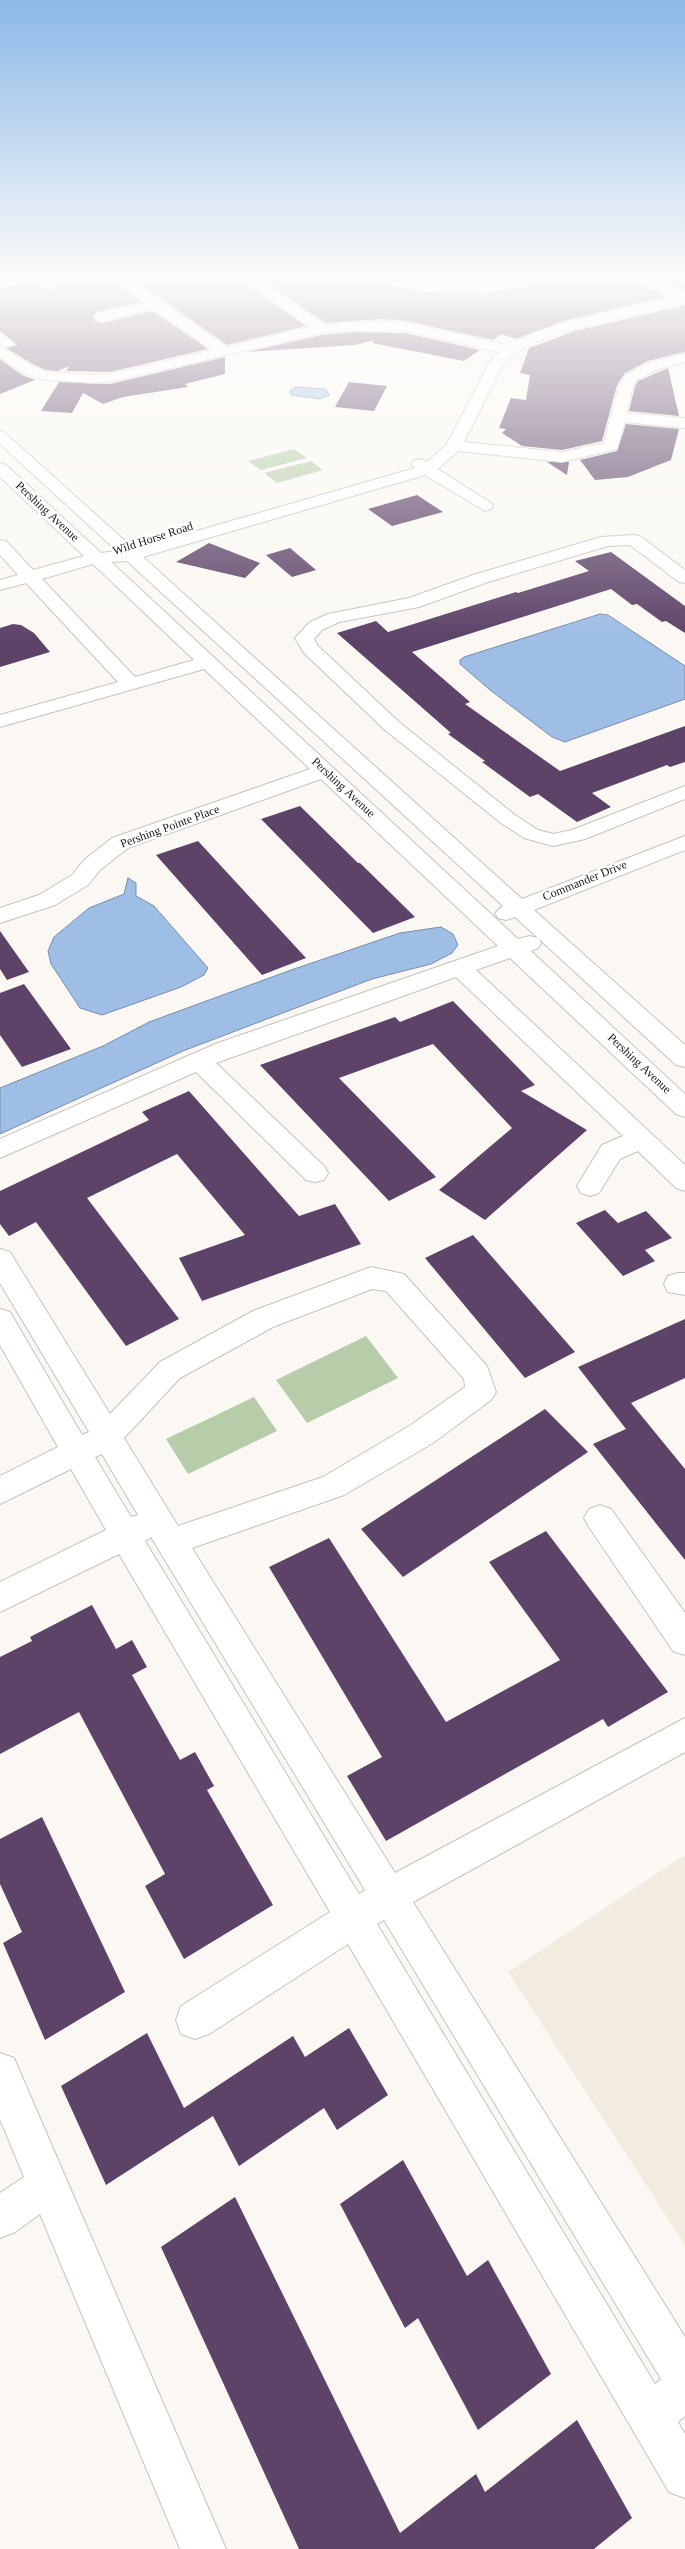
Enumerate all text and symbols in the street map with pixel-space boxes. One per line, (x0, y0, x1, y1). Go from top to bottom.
street label: Pershing Avenue (12, 479, 82, 545)
street label: Wild Horse Road (111, 519, 195, 559)
street label: Pershing Avenue (308, 755, 378, 821)
street label: Pershing Pointe Place (118, 802, 222, 852)
street label: Commander Drive (541, 858, 629, 904)
street label: Pershing Avenue (604, 1031, 674, 1097)

